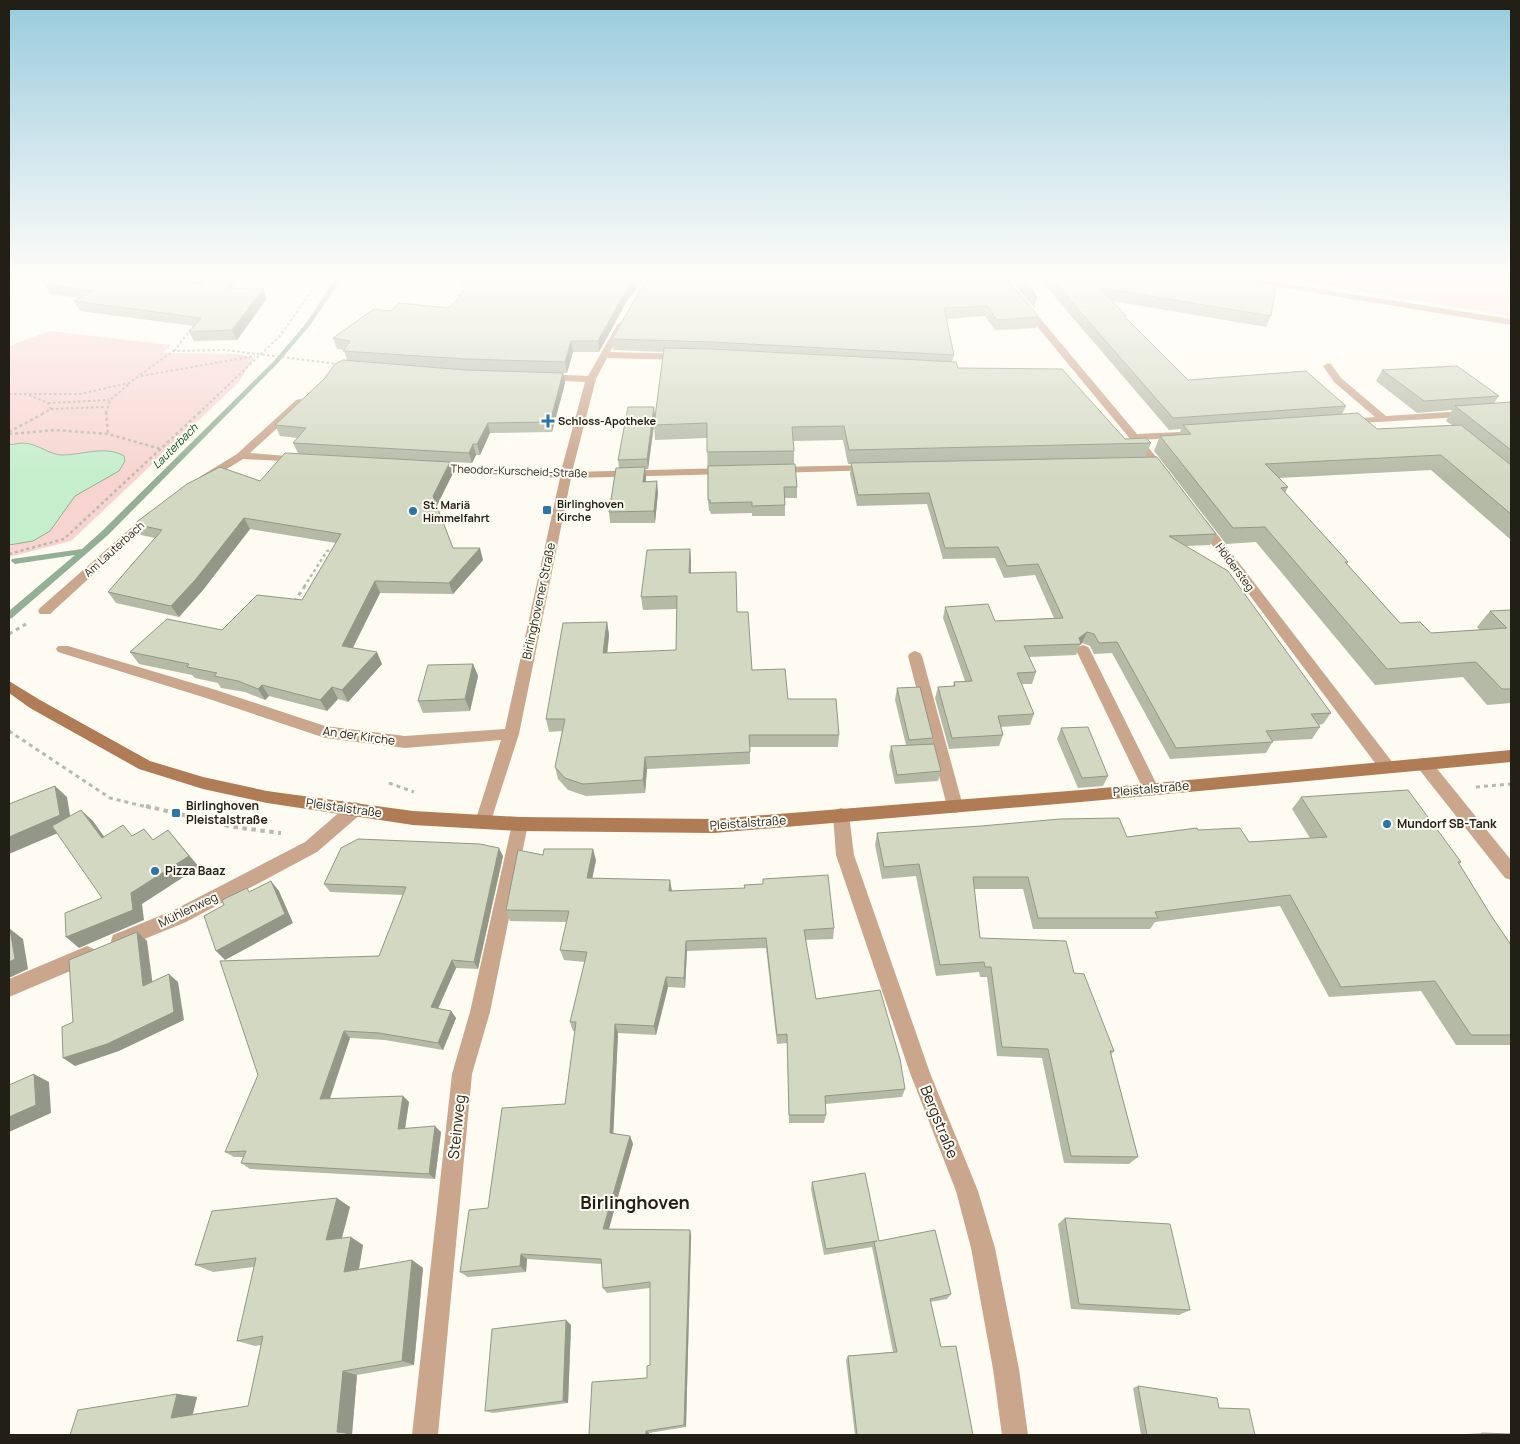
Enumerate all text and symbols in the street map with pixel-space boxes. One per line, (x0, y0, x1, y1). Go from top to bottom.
place label: Schloss-Apotheke (558, 413, 657, 428)
marker: Schloss-Apotheke (542, 415, 554, 427)
water label: Lauterbach (149, 419, 201, 471)
street label: Theodor-Kurscheid-Straße (450, 461, 588, 480)
place label: Birlinghoven Kirche (557, 496, 624, 524)
place label: St. Mariä Himmelfahrt (423, 497, 490, 525)
marker: Birlinghoven Kirche (541, 504, 553, 516)
marker: St. Mariä Himmelfahrt (407, 505, 419, 517)
street label: Am Lauterbach (80, 517, 147, 580)
street label: Höldersteg (1212, 540, 1258, 594)
street label: Birlinghovener Straße (518, 541, 559, 661)
street label: An der Kirche (322, 722, 396, 749)
street label: Pleistalstraße (1112, 777, 1190, 800)
street label: Pleistalstraße (305, 794, 383, 821)
place label: Birlinghoven Pleistalstraße (186, 797, 268, 828)
marker: Birlinghoven Pleistalstraße (170, 807, 182, 819)
street label: Pleistalstraße (709, 811, 787, 834)
place label: Mundorf SB-Tank (1397, 815, 1497, 832)
marker: Mundorf SB-Tank (1381, 818, 1393, 830)
place label: Pizza Baaz (165, 862, 226, 879)
marker: Pizza Baaz (149, 865, 161, 877)
street label: Mühlenweg (155, 888, 220, 931)
street label: Bergstraße (915, 1082, 964, 1162)
street label: Steinweg (443, 1094, 470, 1160)
district label: Birlinghoven (580, 1190, 690, 1214)

